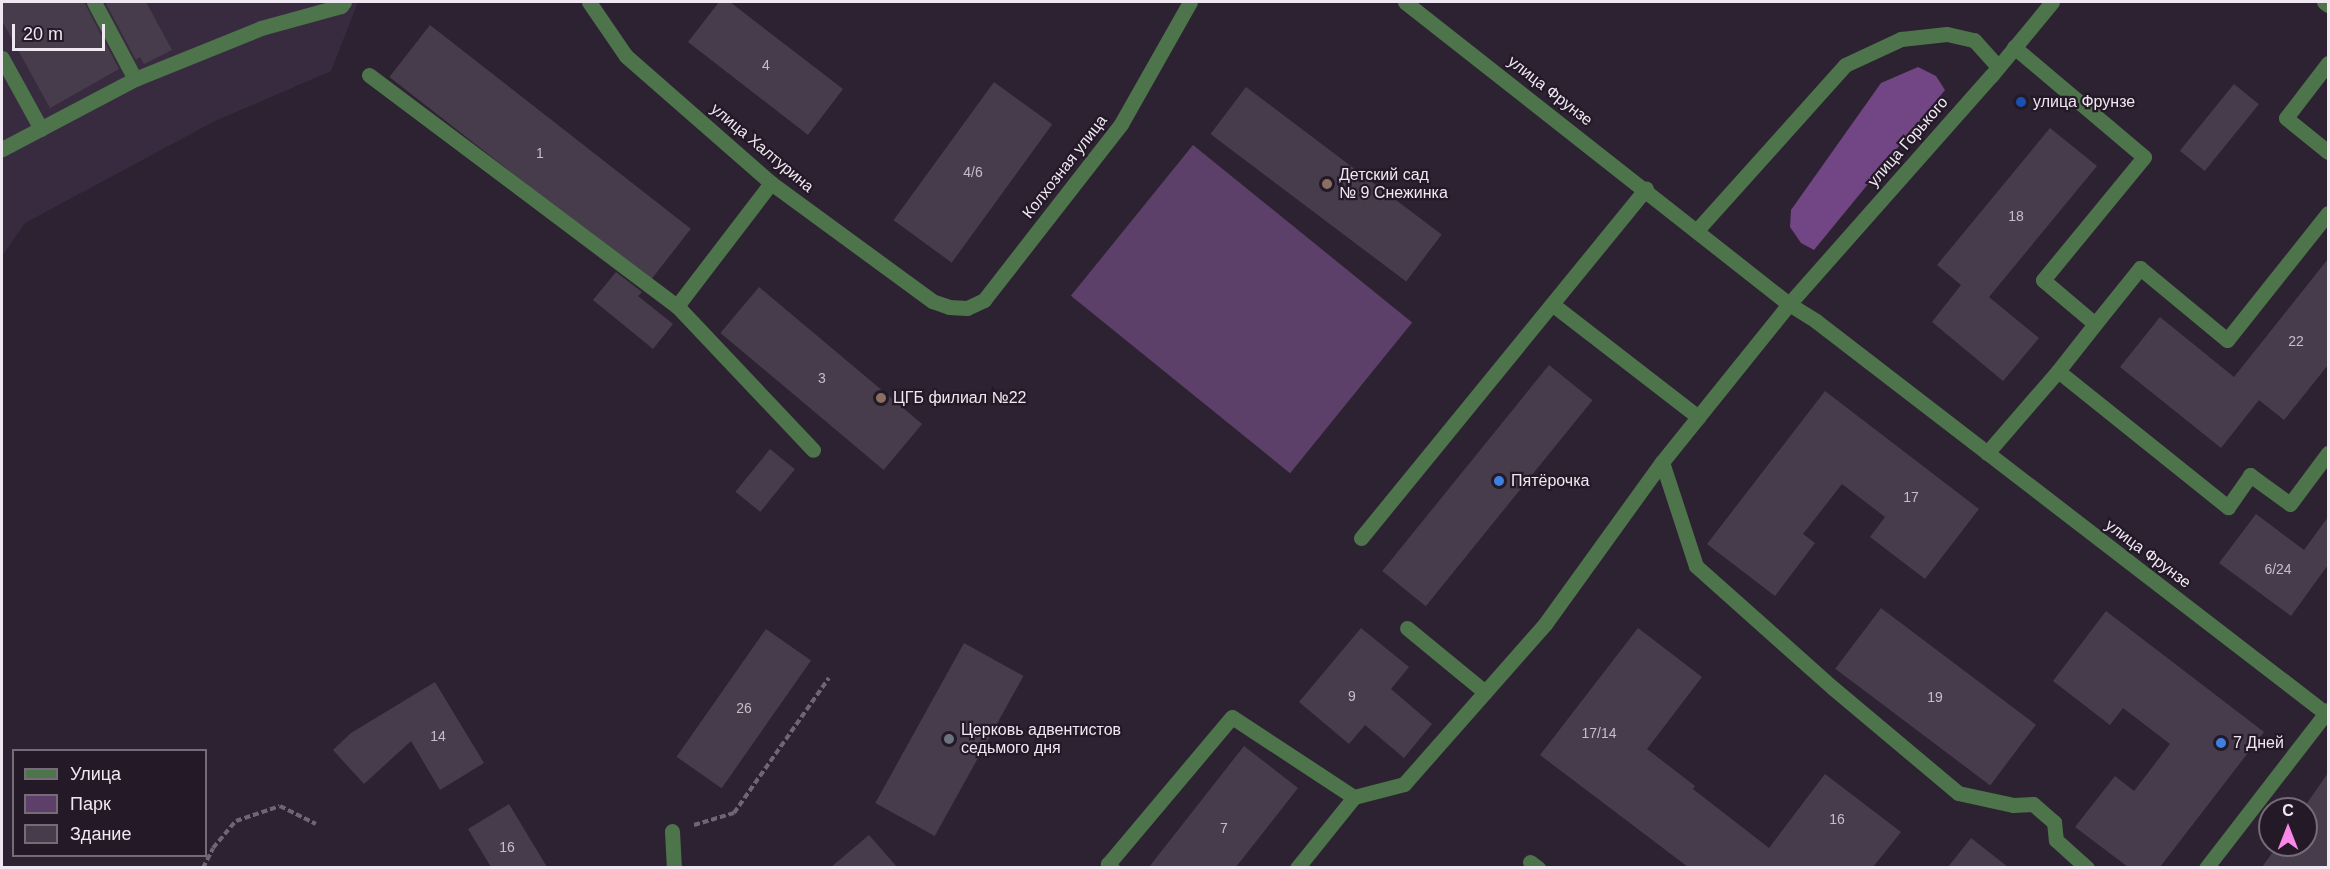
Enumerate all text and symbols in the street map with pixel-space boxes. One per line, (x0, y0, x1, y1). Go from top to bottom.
scale bar (15, 12, 108, 50)
text: 20 m (23, 24, 63, 44)
street label: улица Фрунзе (1504, 52, 1596, 130)
house number: 4 (762, 57, 770, 73)
place label: улица Фрунзе (2033, 92, 2135, 112)
street label: улица Горького (1864, 93, 1952, 191)
marker: улица Фрунзе (2014, 95, 2028, 109)
street label: улица Халтурина (707, 99, 817, 197)
street label: Колхозная улица (1019, 111, 1111, 223)
house number: 1 (536, 145, 544, 161)
house number: 4/6 (963, 164, 983, 180)
place label: Детский сад № 9 Снежинка (1339, 165, 1448, 203)
marker: Детский сад № 9 Снежинка (1320, 177, 1334, 191)
house number: 18 (2008, 208, 2024, 224)
house number: 22 (2288, 333, 2304, 349)
house number: 3 (818, 370, 826, 386)
place label: ЦГБ филиал №22 (893, 388, 1026, 408)
marker: ЦГБ филиал №22 (874, 391, 888, 405)
place label: Пятёрочка (1511, 471, 1589, 491)
marker: Пятёрочка (1492, 474, 1506, 488)
house number: 17 (1903, 489, 1919, 505)
street label: улица Фрунзе (2101, 516, 2195, 592)
house number: 6/24 (2264, 561, 2292, 577)
house number: 9 (1348, 688, 1356, 704)
house number: 19 (1927, 689, 1943, 705)
house number: 26 (736, 700, 752, 716)
place label: Церковь адвентистов седьмого дня (961, 720, 1121, 758)
house number: 17/14 (1581, 725, 1617, 741)
house number: 14 (430, 728, 446, 744)
marker: Церковь адвентистов седьмого дня (942, 732, 956, 746)
place label: 7 Дней (2233, 733, 2284, 753)
marker: 7 Дней (2214, 736, 2228, 750)
legend (12, 749, 207, 857)
text: Улица (70, 764, 121, 784)
text: Парк (70, 794, 111, 814)
north arrow (2258, 797, 2318, 857)
text: С (2282, 802, 2294, 819)
house number: 16 (1829, 811, 1845, 827)
house number: 7 (1220, 820, 1228, 836)
text: Здание (70, 824, 131, 844)
house number: 16 (499, 839, 515, 855)

